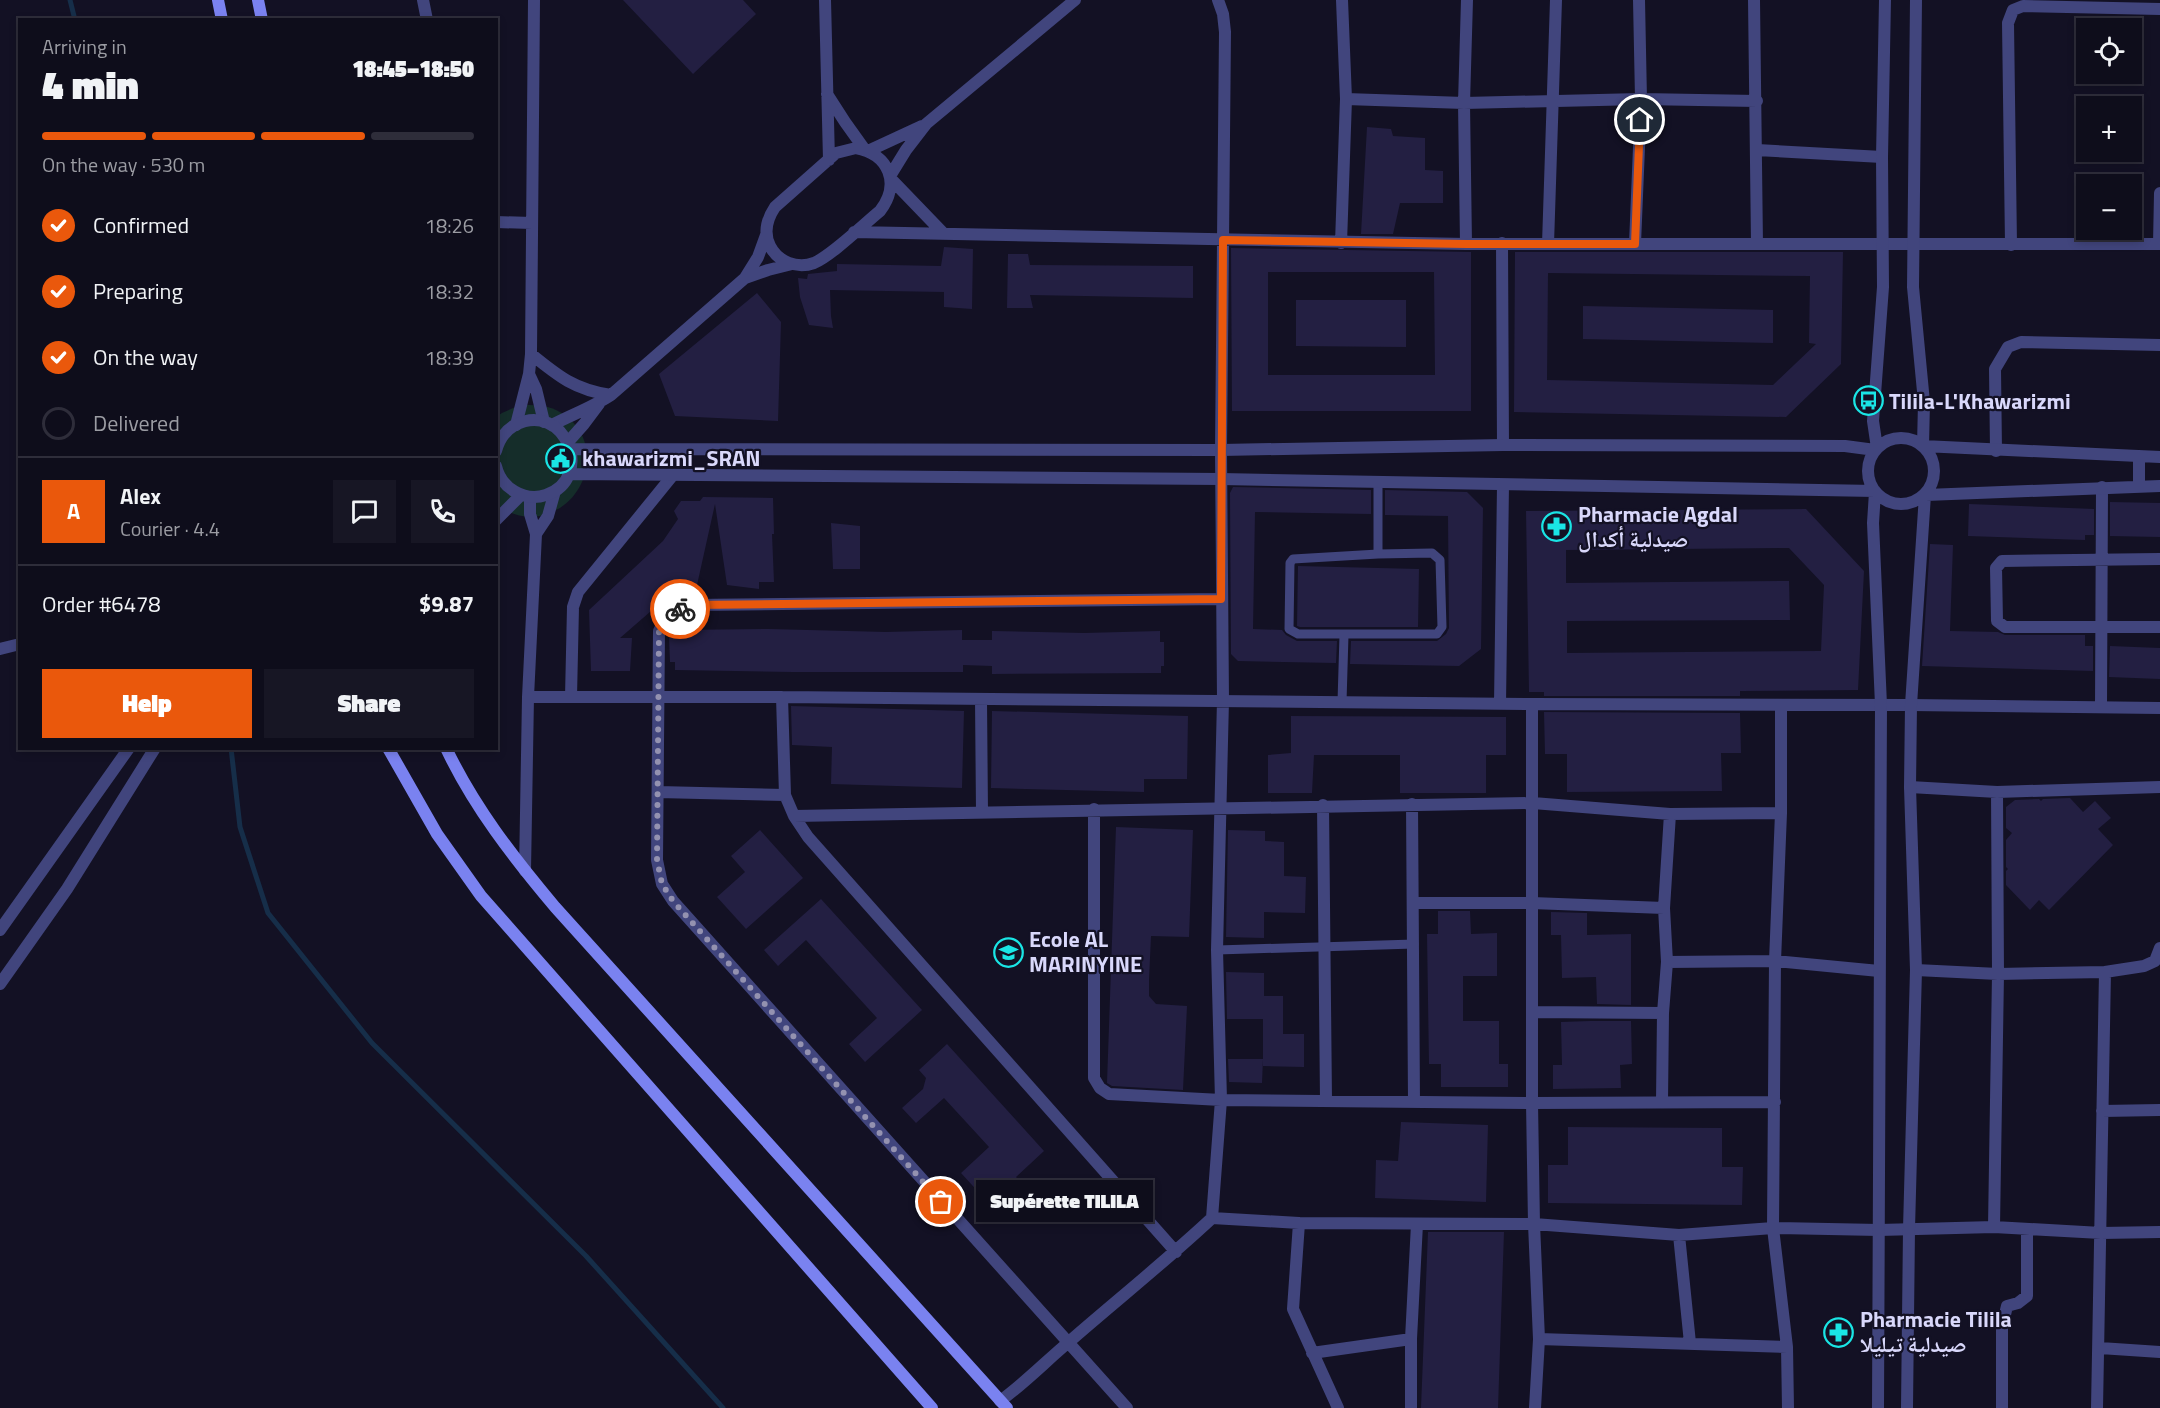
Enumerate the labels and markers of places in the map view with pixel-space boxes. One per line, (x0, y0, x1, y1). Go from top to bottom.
pin (1614, 94, 1665, 145)
place label: Tilila-L'Khawarizmi (1889, 384, 2071, 418)
bus stop icon: Tilila-L'Khawarizmi (1852, 385, 1884, 417)
place label: khawarizmi_SRAN (582, 441, 760, 475)
public building icon: khawarizmi_SRAN (545, 442, 577, 474)
place label: Pharmacie Agdal صيدلية أكدال (1578, 497, 1738, 556)
pharmacy icon: Pharmacie Agdal صيدلية أكدال (1541, 511, 1573, 543)
place label: Ecole AL MARINYINE (1029, 922, 1142, 981)
school or university icon: Ecole AL MARINYINE (992, 936, 1024, 968)
pin (915, 1176, 966, 1227)
callout: Supérette TILILA (977, 1181, 1154, 1223)
place label: Pharmacie Tilila صيدلية تيليلا (1860, 1302, 2012, 1361)
pharmacy icon: Pharmacie Tilila صيدلية تيليلا (1823, 1316, 1855, 1348)

